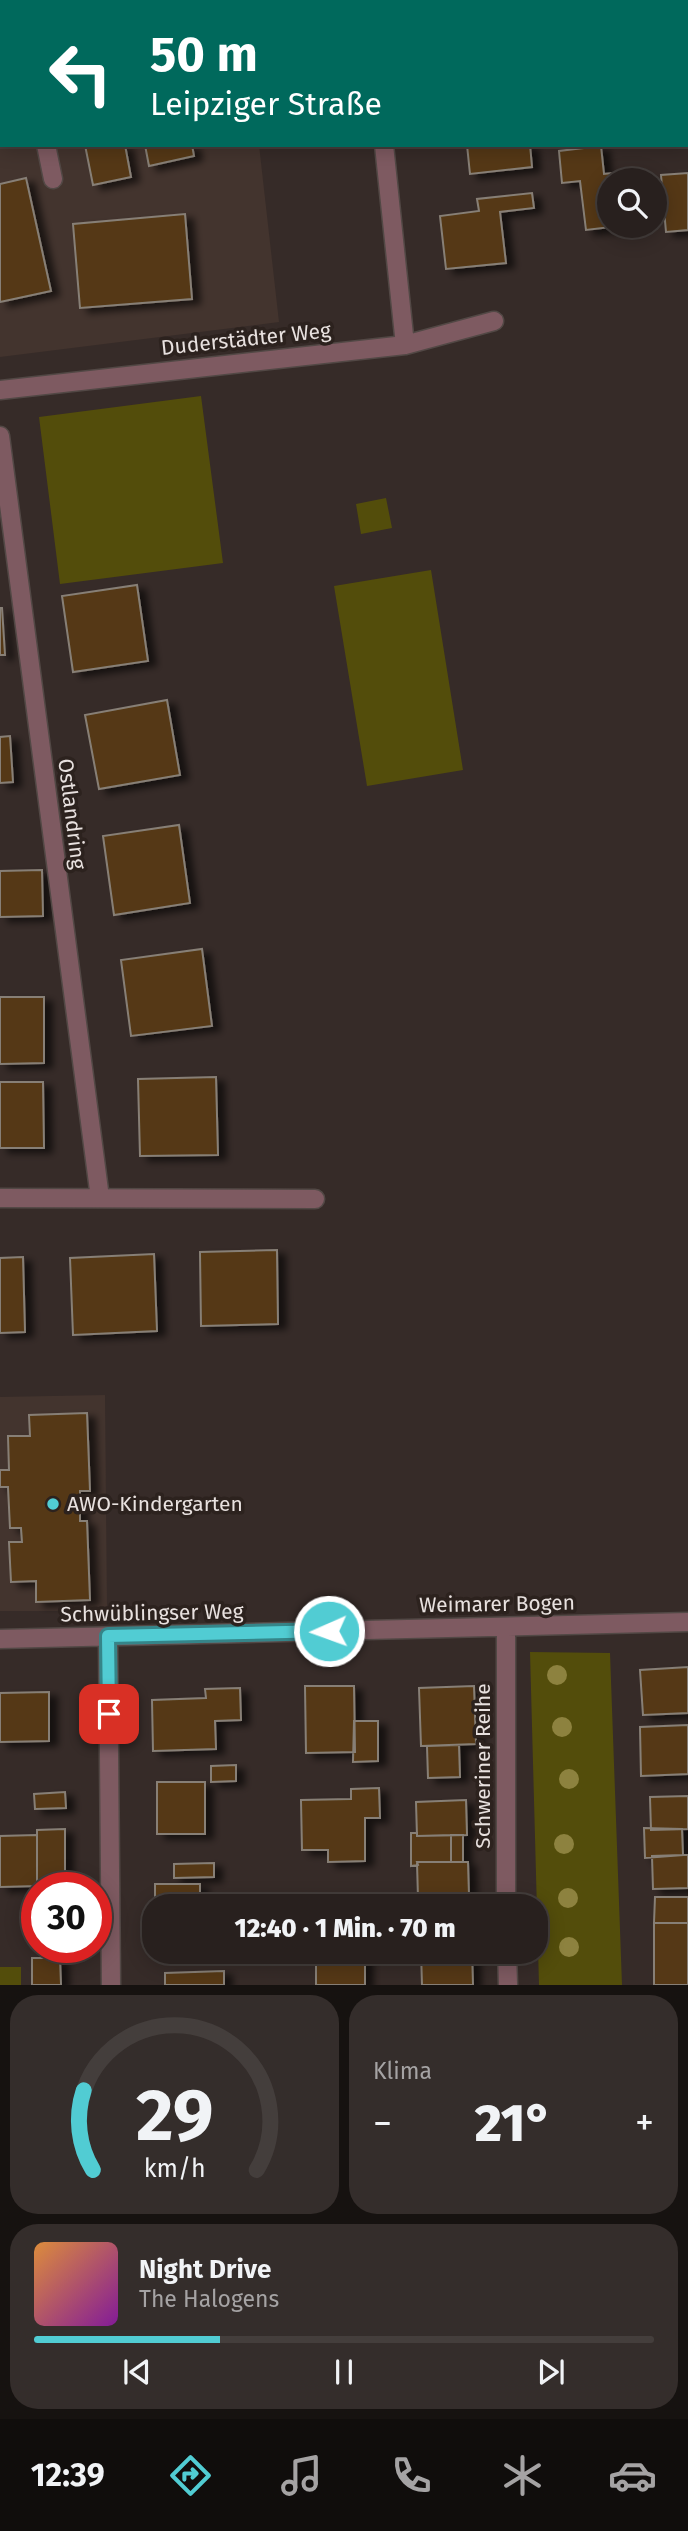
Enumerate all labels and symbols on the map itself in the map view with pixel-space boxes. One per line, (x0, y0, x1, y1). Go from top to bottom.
street label: Duderstädter Weg (160, 317, 332, 361)
street label: Ostlandring (52, 757, 92, 871)
place label: AWO-Kindergarten (67, 1491, 243, 1517)
marker: AWO-Kindergarten (45, 1496, 61, 1512)
street label: Weimarer Bogen (419, 1590, 575, 1618)
position arrow (292, 1594, 366, 1668)
street label: Schwüblingser Weg (60, 1598, 244, 1628)
street label: Schweriner Reihe (470, 1683, 496, 1849)
pin (79, 1684, 139, 1744)
speed limit sign: 30 (21, 1872, 112, 1963)

